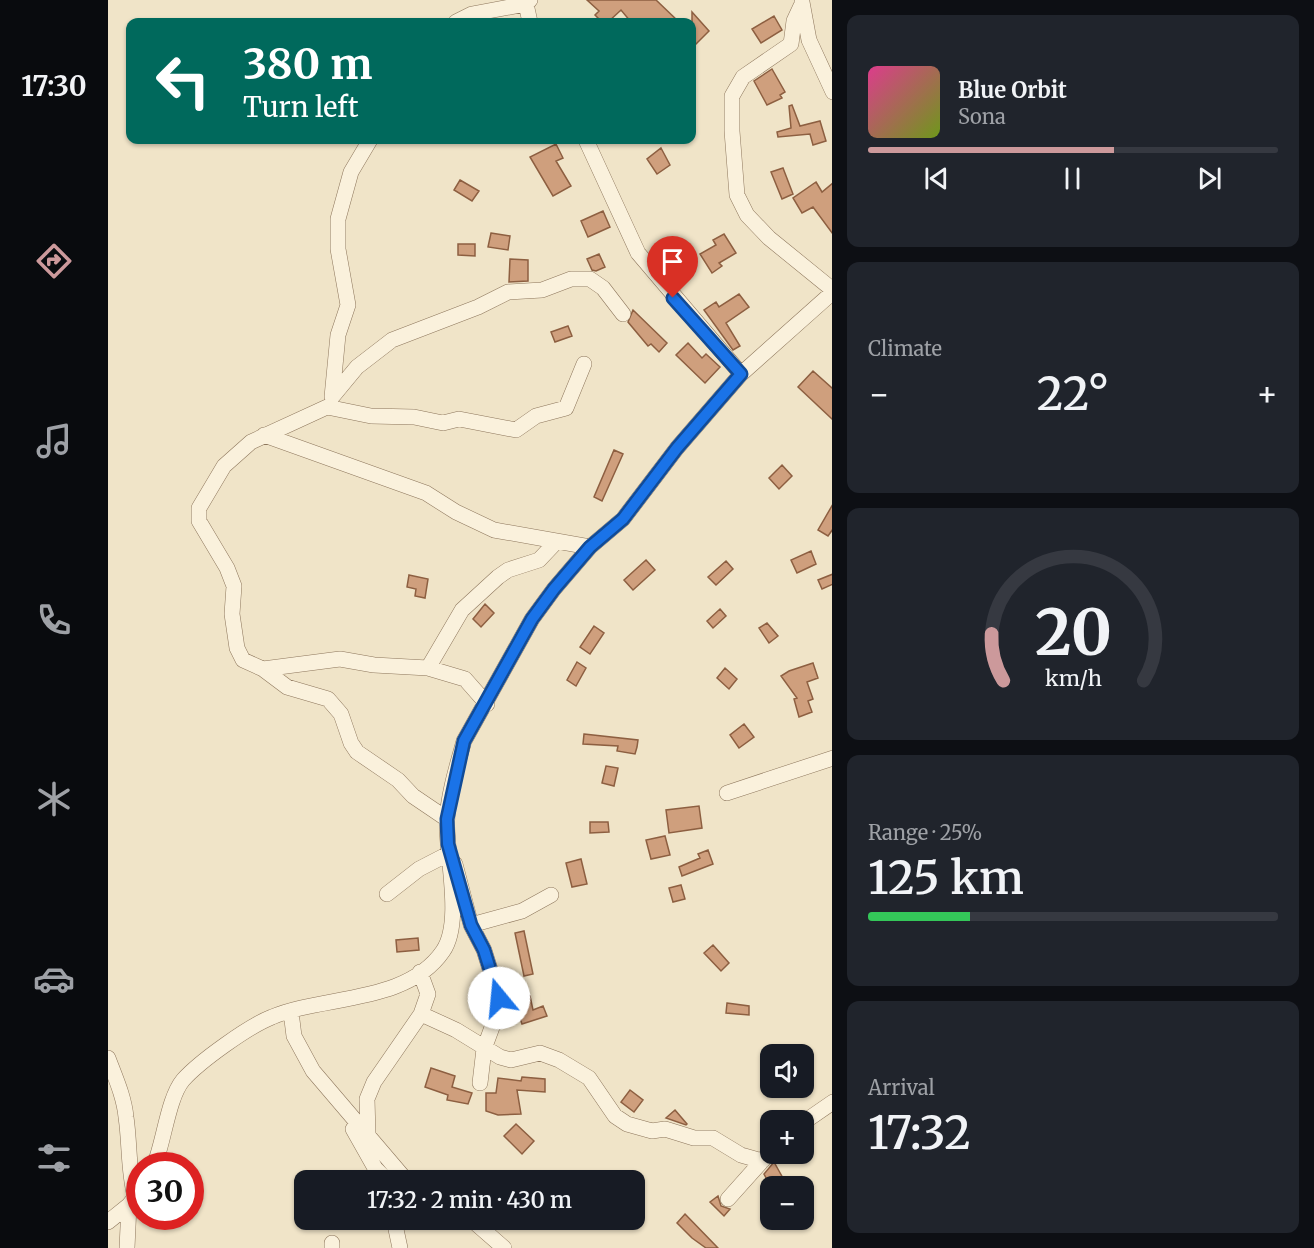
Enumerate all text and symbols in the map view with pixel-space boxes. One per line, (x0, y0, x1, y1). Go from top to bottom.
text: 380 m (243, 38, 372, 90)
icon: left (144, 42, 222, 120)
text: 17:30 (21, 69, 87, 103)
text: Blue Orbit (958, 76, 1067, 104)
text: Turn left (243, 90, 358, 124)
text: Sona (958, 104, 1006, 129)
icon: previous (920, 162, 953, 195)
icon: pause (1056, 162, 1089, 195)
icon: next (1193, 162, 1226, 195)
pin (647, 236, 698, 298)
icon: directions (33, 240, 75, 282)
icon: arrive (656, 245, 689, 278)
text: Climate (868, 336, 942, 361)
text: 22° (1037, 366, 1109, 422)
text: − (868, 374, 890, 415)
text: + (1256, 374, 1278, 415)
icon: music (33, 420, 75, 462)
text: 20 (1034, 594, 1112, 672)
icon: phone (33, 599, 75, 641)
text: km/h (1045, 665, 1101, 692)
icon: climate (33, 778, 75, 820)
text: Range · 25% (868, 820, 982, 845)
text: 125 km (868, 850, 1024, 906)
icon: car (33, 958, 75, 1000)
position arrow (467, 966, 531, 1030)
map controls (760, 1044, 814, 1230)
button: sound (760, 1044, 814, 1098)
text: Arrival (868, 1075, 935, 1100)
text: 17:32 (868, 1105, 971, 1161)
button: + (760, 1110, 814, 1164)
icon: filters (33, 1137, 75, 1179)
speed limit sign: 30 (126, 1152, 204, 1230)
button: − (760, 1176, 814, 1230)
text: 17:32 · 2 min · 430 m (367, 1186, 572, 1214)

